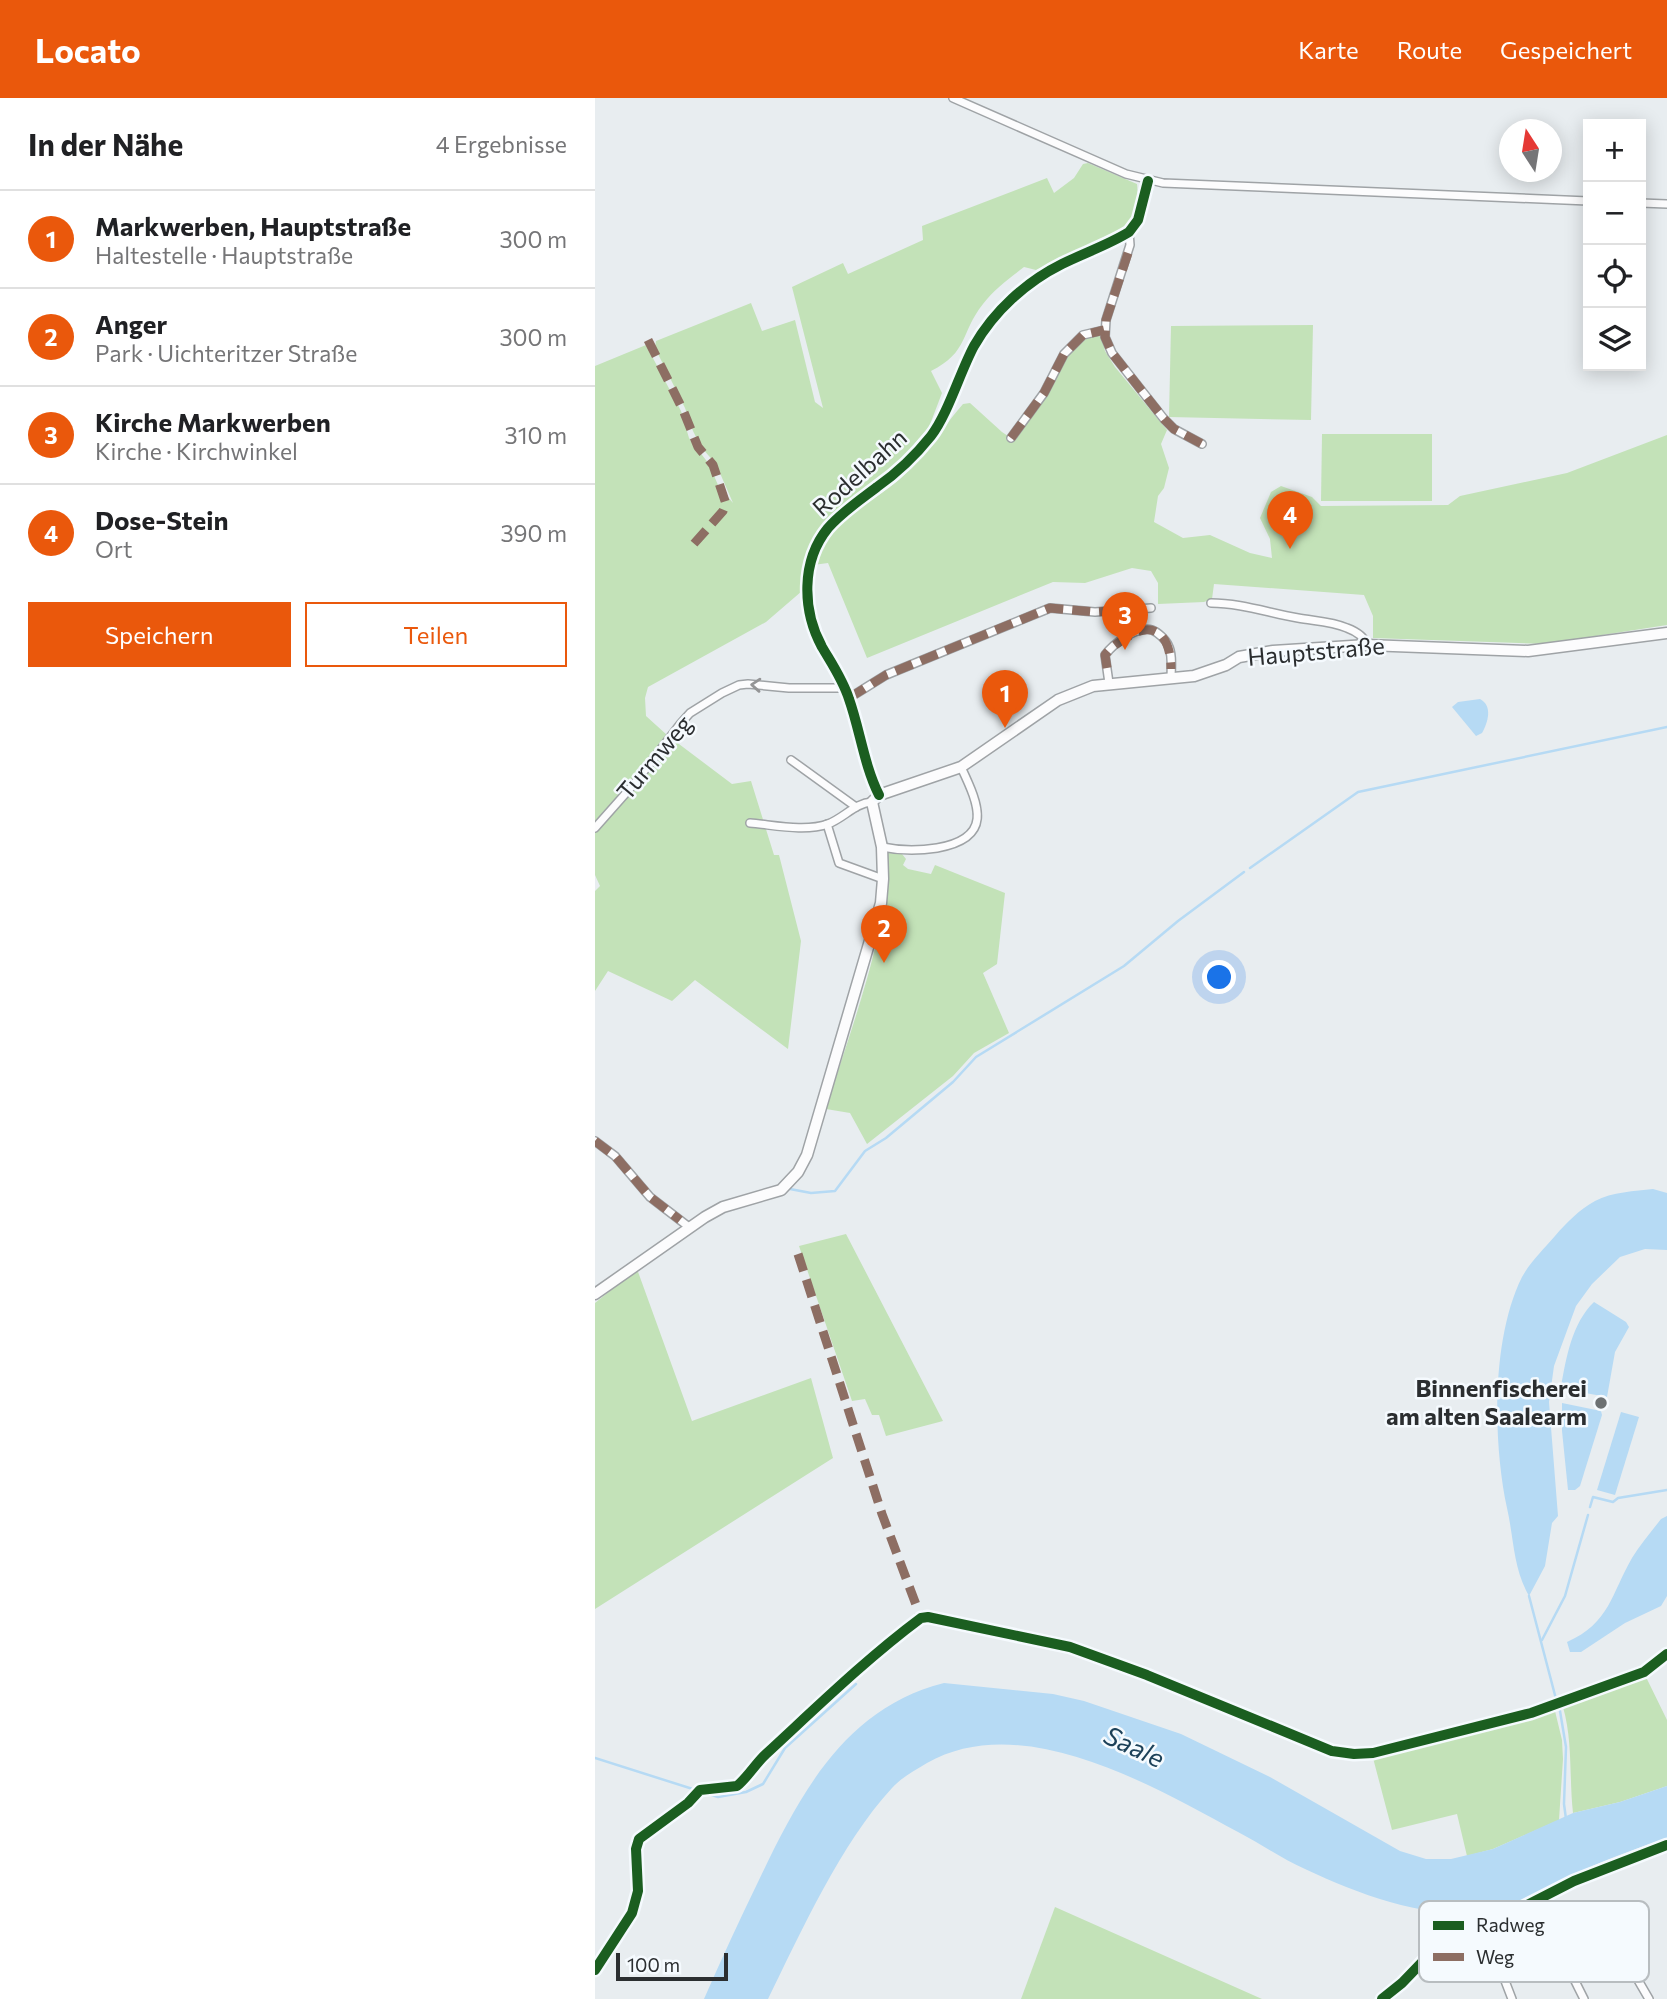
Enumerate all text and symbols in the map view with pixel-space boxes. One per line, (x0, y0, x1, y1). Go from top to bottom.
text: Locato (35, 29, 141, 70)
text: Karte (1298, 35, 1359, 64)
text: Route (1397, 35, 1462, 64)
text: Gespeichert (1500, 35, 1632, 64)
north arrow (1499, 119, 1562, 182)
map controls (1583, 119, 1646, 371)
button: + (1583, 119, 1646, 182)
text: In der Nähe (28, 125, 183, 162)
text: 4 Ergebnisse (436, 130, 567, 158)
button: − (1583, 182, 1646, 245)
text: Markwerben, Hauptstraße (95, 210, 411, 241)
text: 1 (46, 225, 56, 253)
text: 300 m (499, 225, 567, 253)
text: Haltestelle · Hauptstraße (95, 241, 353, 269)
button: locate (1583, 245, 1646, 308)
text: Anger (95, 308, 167, 339)
button: layers (1583, 308, 1646, 371)
text: 2 (44, 323, 58, 351)
text: 300 m (499, 323, 567, 351)
text: Park · Uichteritzer Straße (95, 339, 357, 367)
text: Kirche Markwerben (95, 406, 331, 437)
text: 3 (44, 421, 58, 449)
text: 310 m (505, 421, 567, 449)
street label: Rodelbahn (806, 422, 912, 522)
text: Kirche · Kirchwinkel (95, 437, 298, 465)
pin: 4 (1267, 491, 1313, 549)
text: Dose-Stein (95, 504, 228, 535)
text: 4 (44, 519, 58, 547)
text: 390 m (500, 519, 567, 547)
text: Ort (95, 535, 132, 563)
pin: 3 (1102, 592, 1148, 650)
button: Speichern (28, 602, 291, 667)
button: Teilen (305, 602, 567, 667)
street label: Hauptstraße (1246, 630, 1386, 671)
pin: 1 (982, 670, 1028, 728)
one-way arrow (750, 678, 761, 693)
street label: Turmweg (610, 709, 698, 805)
pin: 2 (861, 905, 907, 963)
your location (1202, 960, 1236, 994)
place label: Binnenfischerei am alten Saalearm (1386, 1373, 1587, 1430)
marker: Binnenfischerei am alten Saalearm (1593, 1395, 1609, 1411)
water label: Saale (1100, 1718, 1170, 1773)
legend (1419, 1901, 1649, 1982)
text: Radweg (1476, 1913, 1545, 1936)
text: Weg (1476, 1945, 1514, 1968)
scale bar (616, 1950, 728, 1982)
text: 100 m (627, 1953, 680, 1976)

